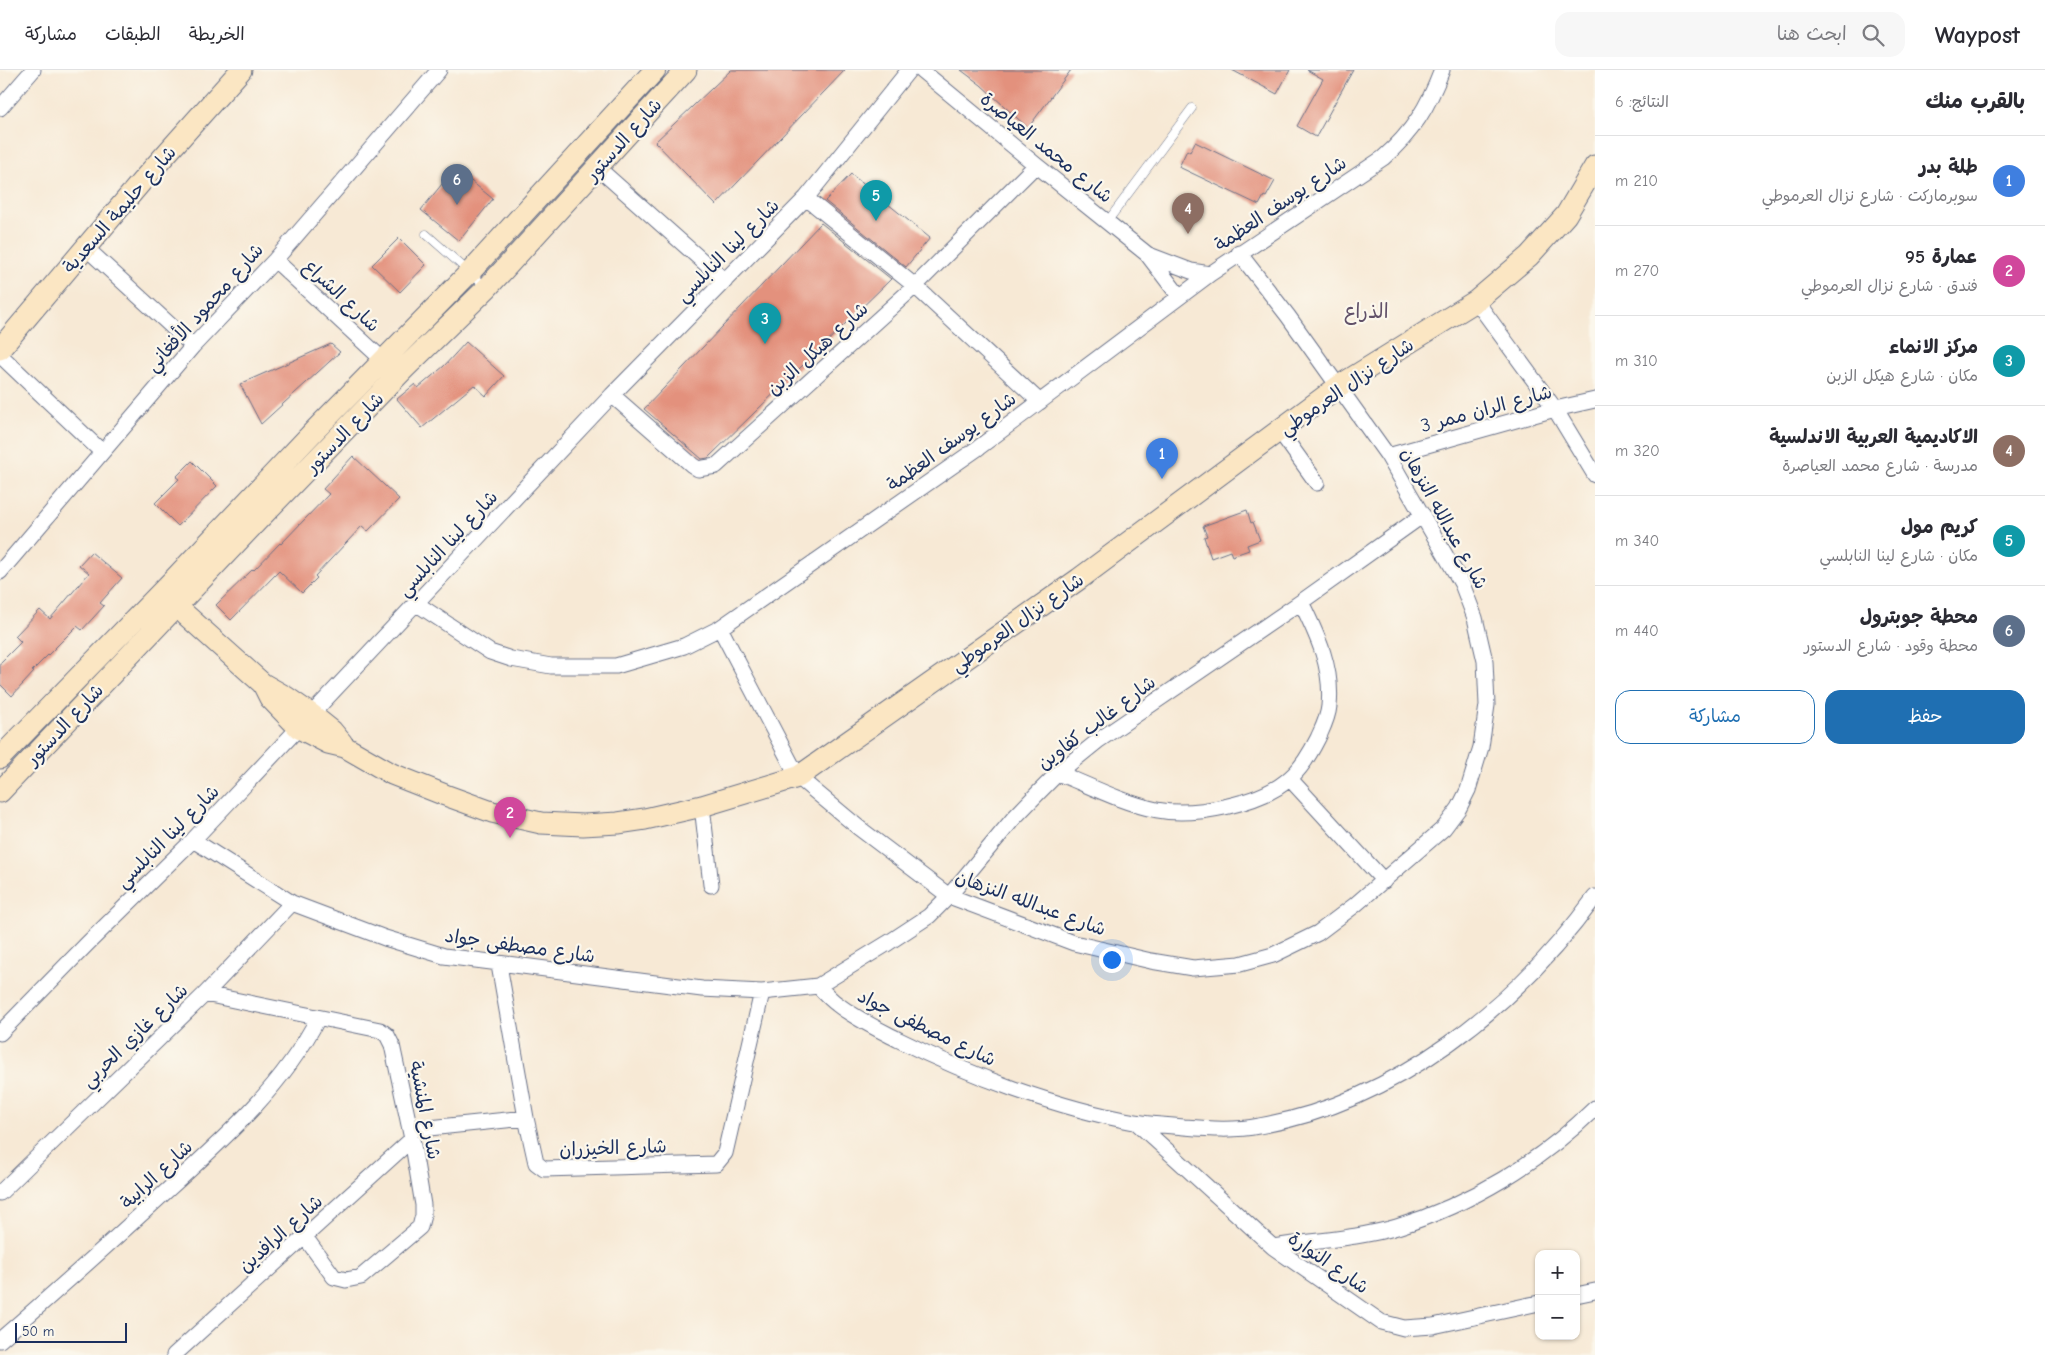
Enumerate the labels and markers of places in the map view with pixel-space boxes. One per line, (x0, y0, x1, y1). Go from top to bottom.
pin: 6 (441, 164, 473, 205)
pin: 5 (860, 180, 892, 221)
pin: 4 (1172, 193, 1204, 234)
pin: 3 (749, 303, 781, 344)
pin: 1 (1146, 438, 1178, 479)
pin: 2 (494, 797, 526, 838)

